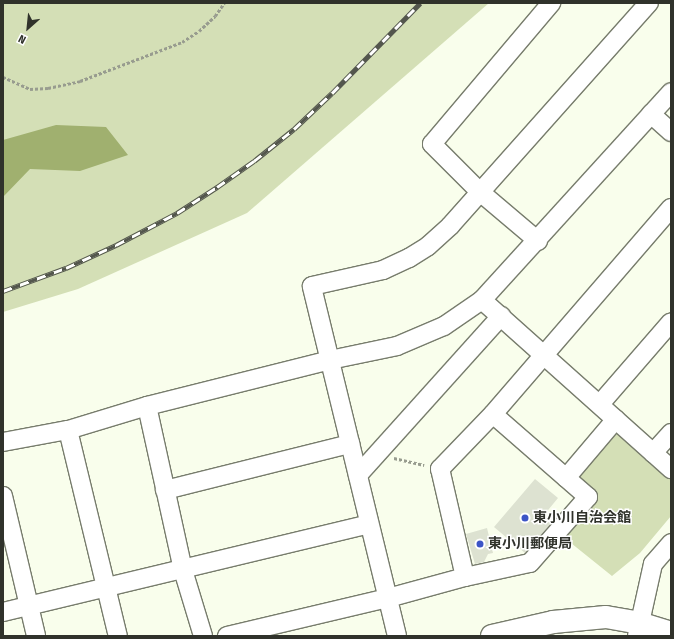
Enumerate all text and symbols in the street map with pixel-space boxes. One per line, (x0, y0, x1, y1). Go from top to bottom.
north arrow (8, 8, 48, 48)
text: N (16, 32, 28, 46)
place label: 東小川自治会館 (533, 510, 631, 526)
marker: 東小川自治会館 (520, 513, 530, 523)
place label: 東小川郵便局 (488, 536, 572, 552)
marker: 東小川郵便局 (475, 539, 485, 549)

